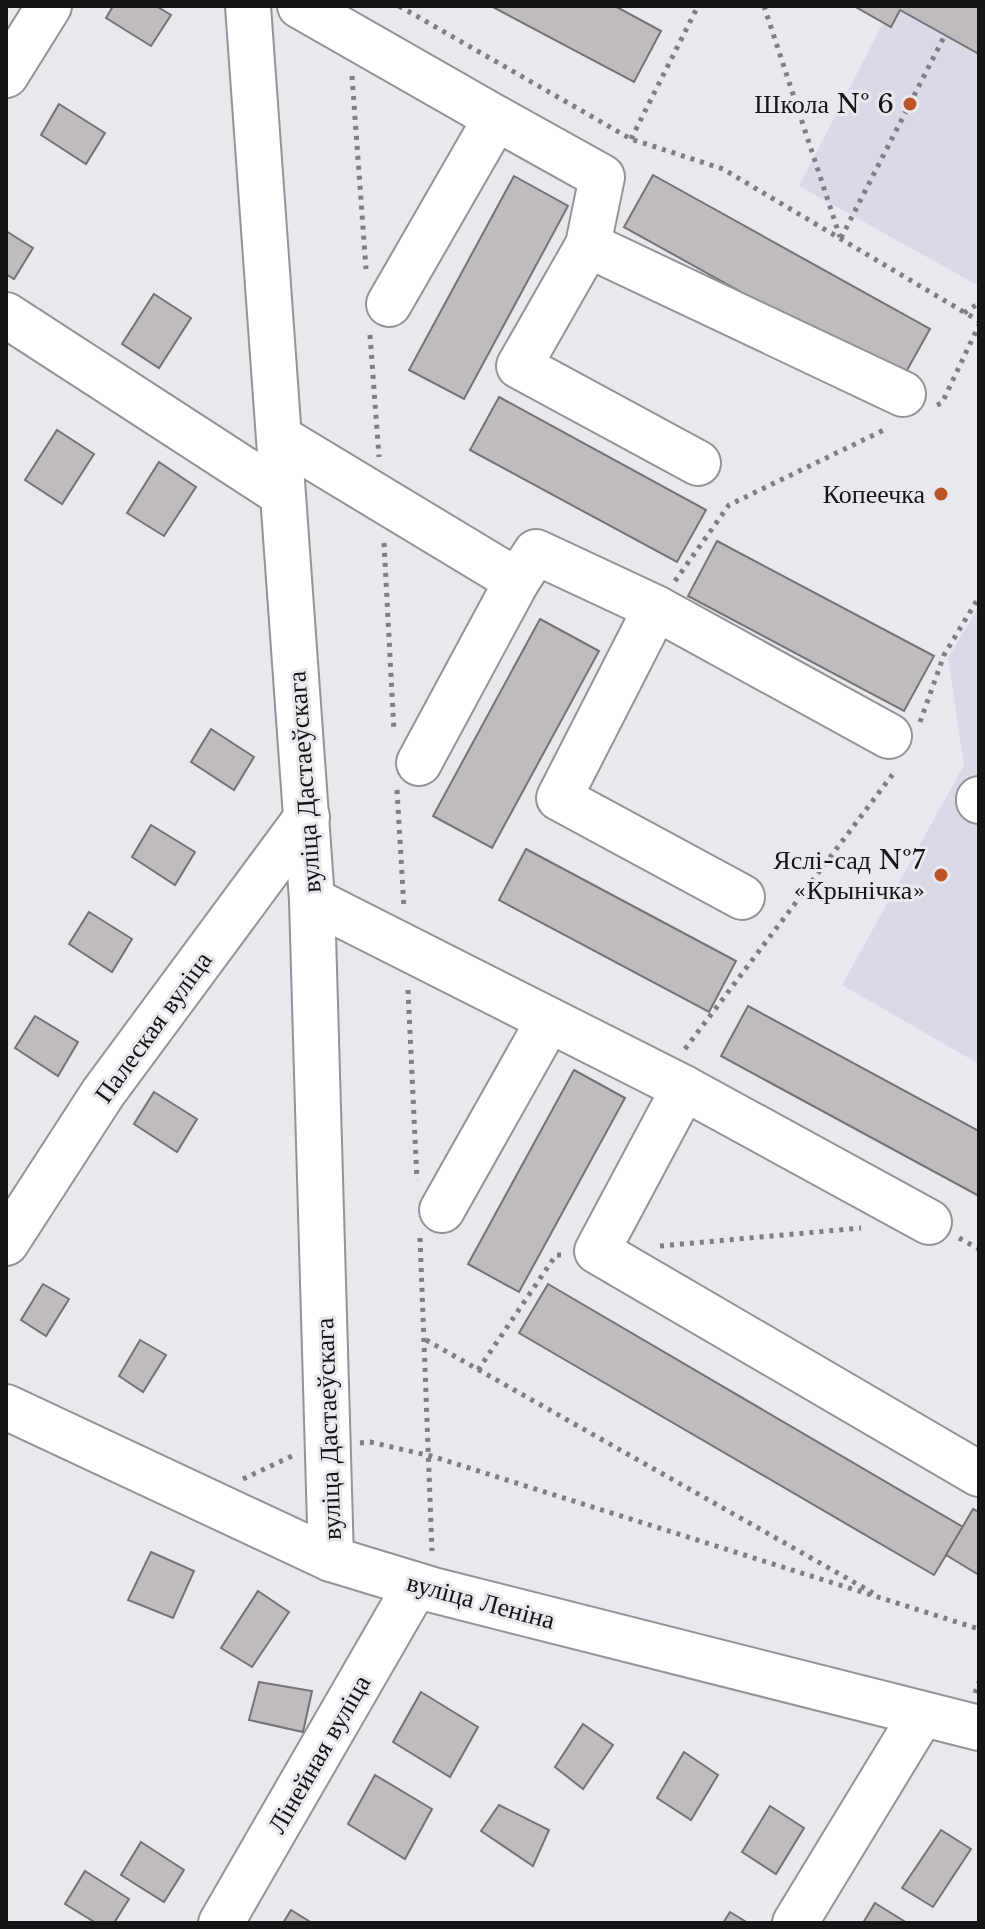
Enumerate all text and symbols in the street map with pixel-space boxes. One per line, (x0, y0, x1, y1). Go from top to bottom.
place label: Школа № 6 (754, 88, 894, 120)
marker: Школа № 6 (901, 95, 919, 113)
place label: Копеечка (823, 478, 925, 510)
marker: Копеечка (932, 485, 950, 503)
street label: вуліца Дастаеўскага (280, 669, 328, 894)
place label: Яслі-сад №7 «Крынічка» (773, 844, 926, 906)
marker: Яслі-сад №7 «Крынічка» (932, 866, 950, 884)
street label: Палеская вуліца (87, 945, 219, 1109)
street label: вуліца Дастаеўскага (308, 1317, 348, 1541)
street label: вуліца Леніна (403, 1566, 559, 1636)
street label: Лінейная вуліца (261, 1669, 378, 1839)

